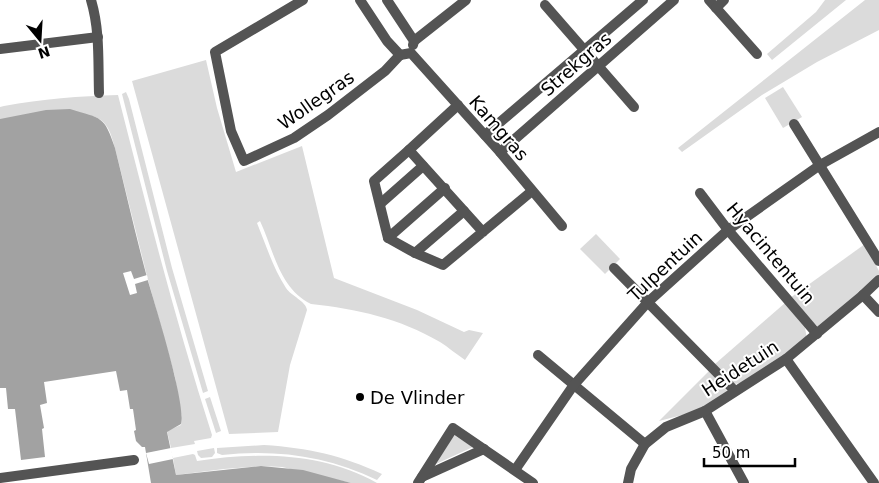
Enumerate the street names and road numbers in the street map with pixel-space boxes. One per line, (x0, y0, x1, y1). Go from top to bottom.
street label: Strekgras (537, 28, 615, 100)
street label: Wollegras (274, 66, 358, 134)
street label: Kamgras (465, 91, 533, 165)
street label: Hyacintentuin (722, 198, 820, 308)
street label: Tulpentuin (623, 226, 706, 306)
street label: Heidetuin (698, 336, 782, 400)

